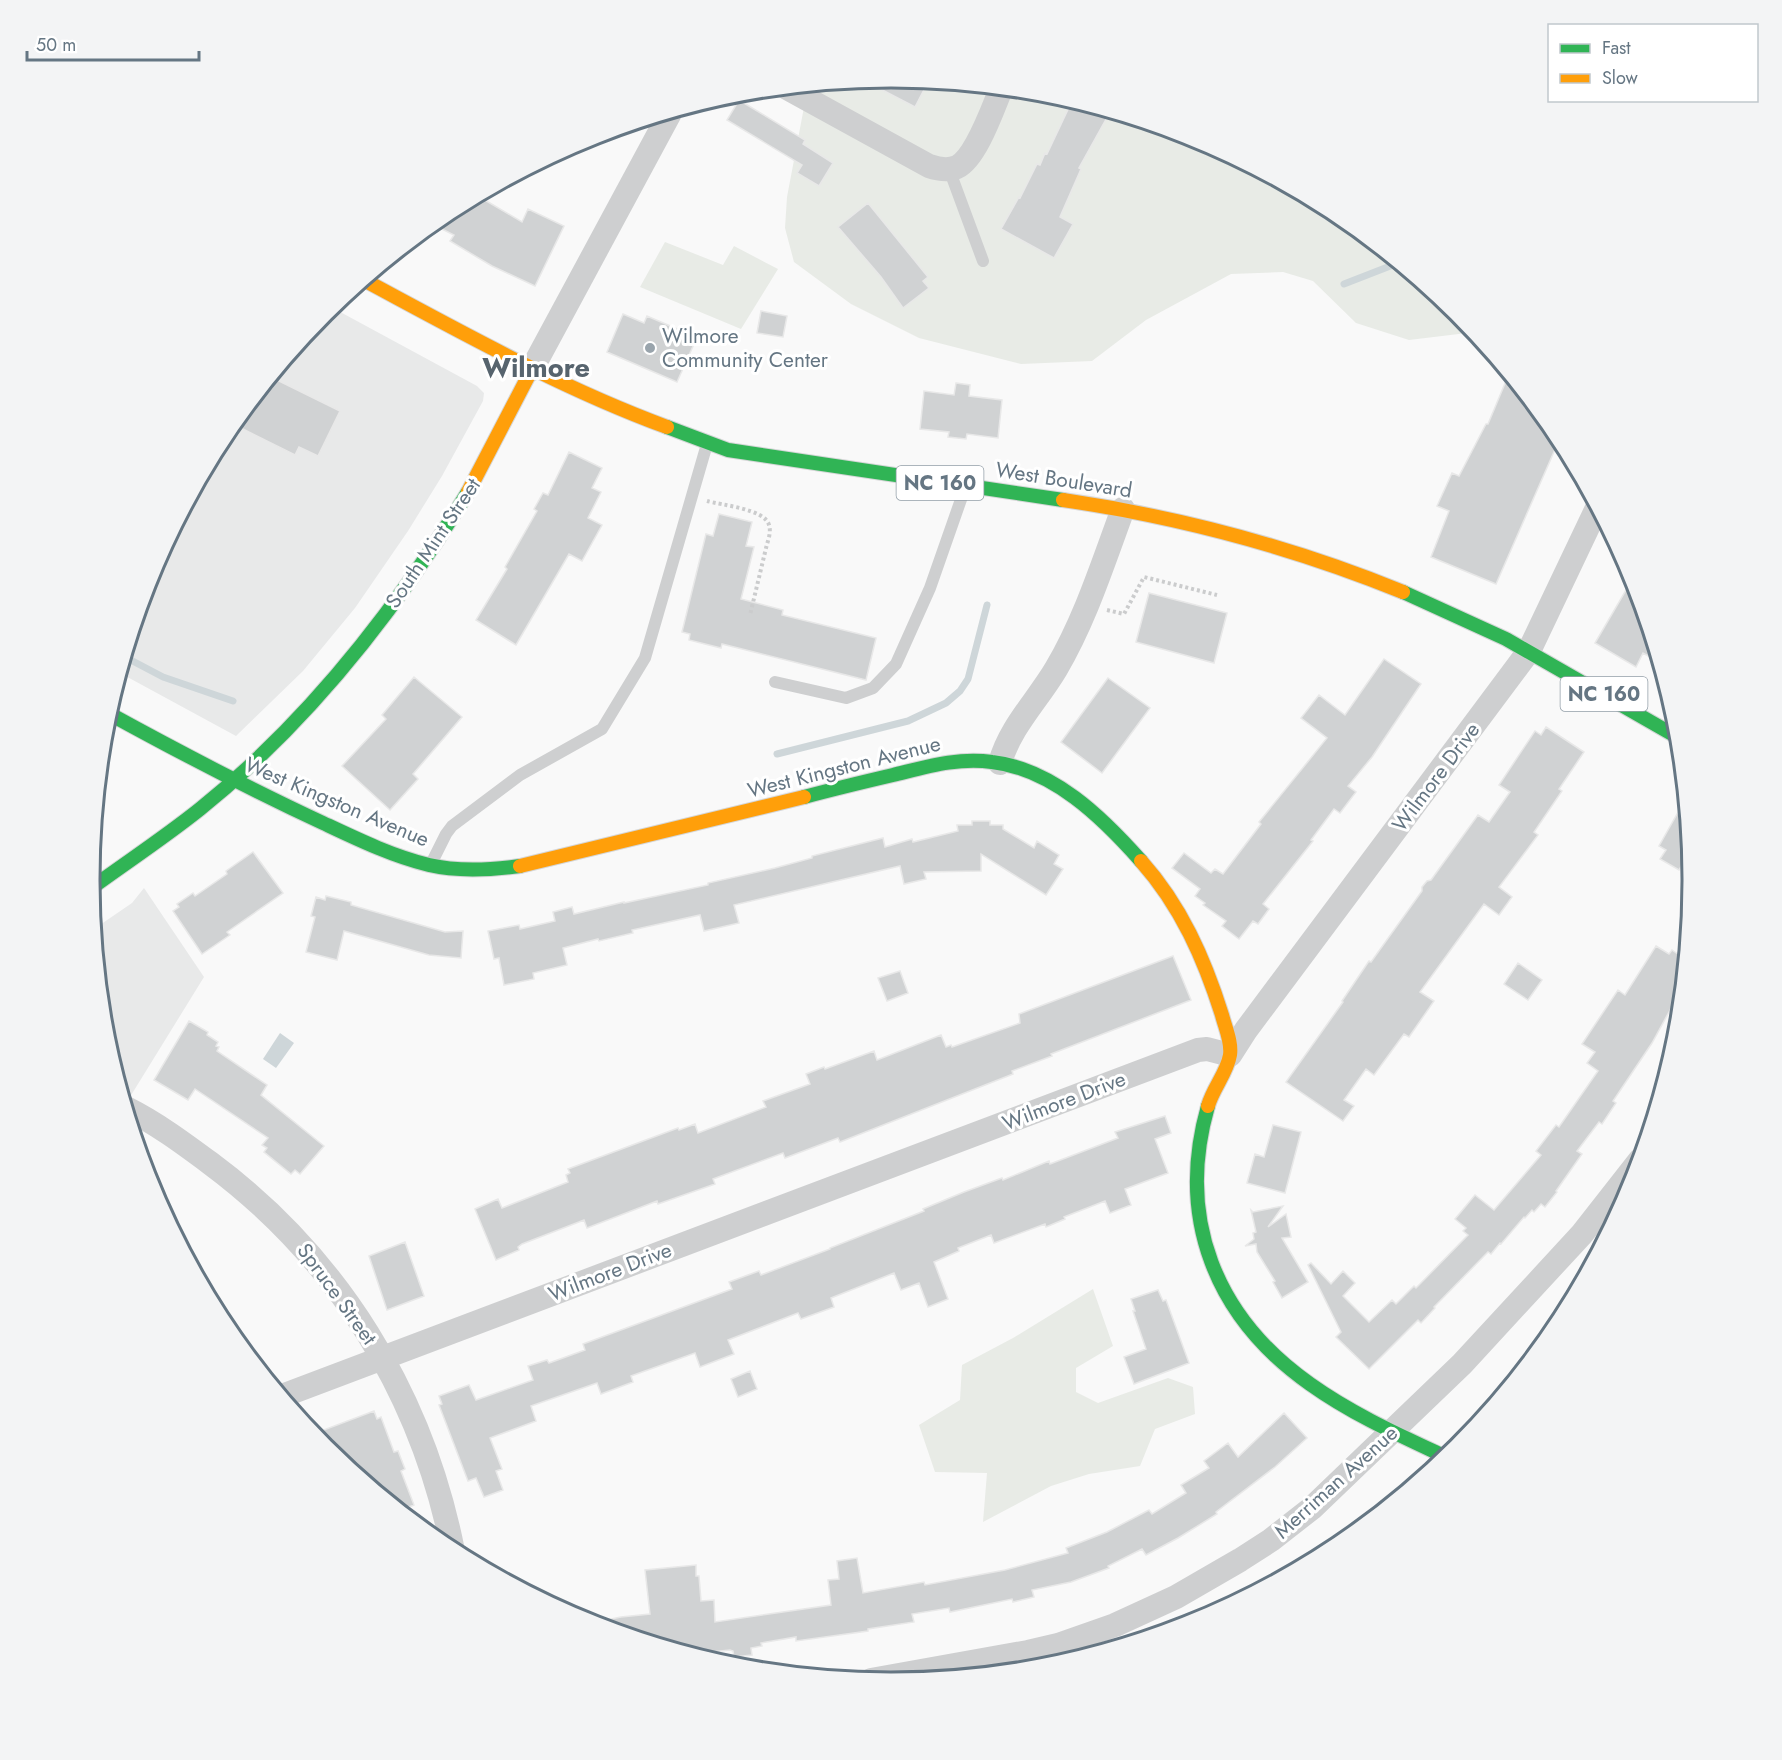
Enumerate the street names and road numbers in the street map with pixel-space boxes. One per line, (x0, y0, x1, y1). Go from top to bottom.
street label: West Boulevard (994, 454, 1134, 506)
road number: NC 160 (896, 466, 984, 500)
street label: South Mint Street (378, 472, 488, 614)
road number: NC 160 (1560, 677, 1648, 711)
street label: Wilmore Drive (1385, 716, 1487, 838)
street label: West Kingston Avenue (744, 728, 944, 805)
street label: West Kingston Avenue (240, 750, 434, 855)
street label: Wilmore Drive (998, 1064, 1130, 1138)
street label: Wilmore Drive (544, 1235, 676, 1309)
street label: Spruce Street (290, 1237, 384, 1351)
street label: Merriman Avenue (1268, 1418, 1404, 1546)

